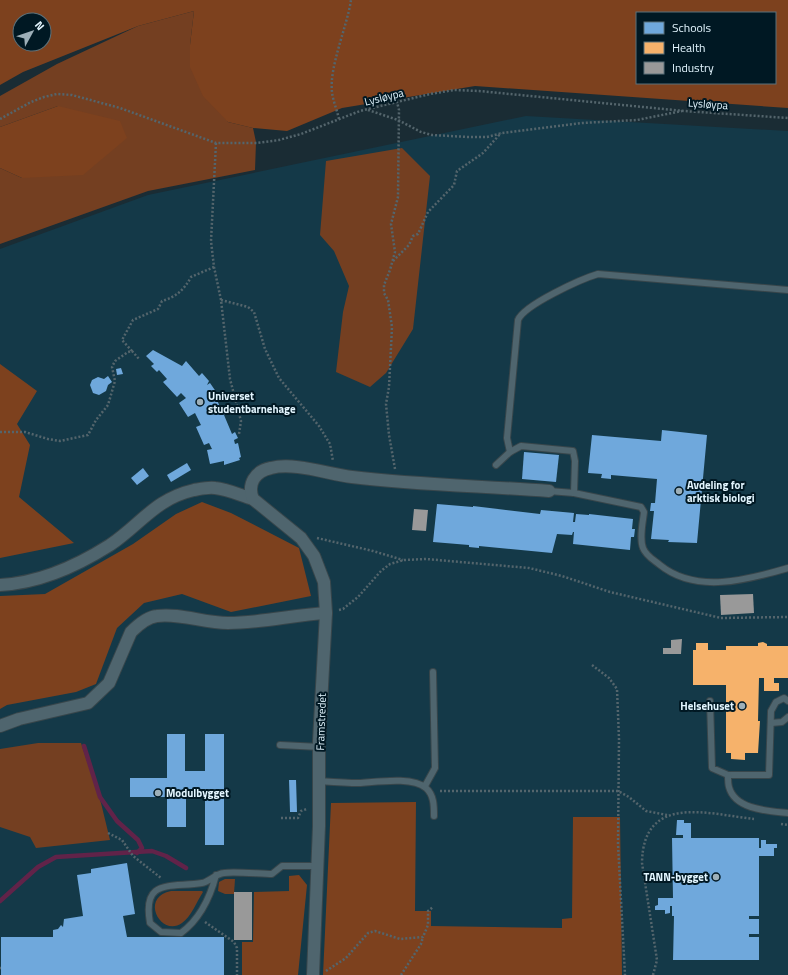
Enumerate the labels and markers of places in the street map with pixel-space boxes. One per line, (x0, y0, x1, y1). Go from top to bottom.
place label: Universet studentbarnehage (208, 388, 296, 417)
marker: Universet studentbarnehage (195, 397, 205, 407)
place label: Avdeling for arktisk biologi (687, 477, 755, 506)
marker: Avdeling for arktisk biologi (674, 486, 684, 496)
place label: Helsehuset (680, 698, 734, 714)
marker: Helsehuset (737, 701, 747, 711)
place label: Modulbygget (166, 785, 229, 801)
marker: Modulbygget (153, 788, 163, 798)
place label: TANN-bygget (644, 869, 708, 885)
marker: TANN-bygget (711, 872, 721, 882)

